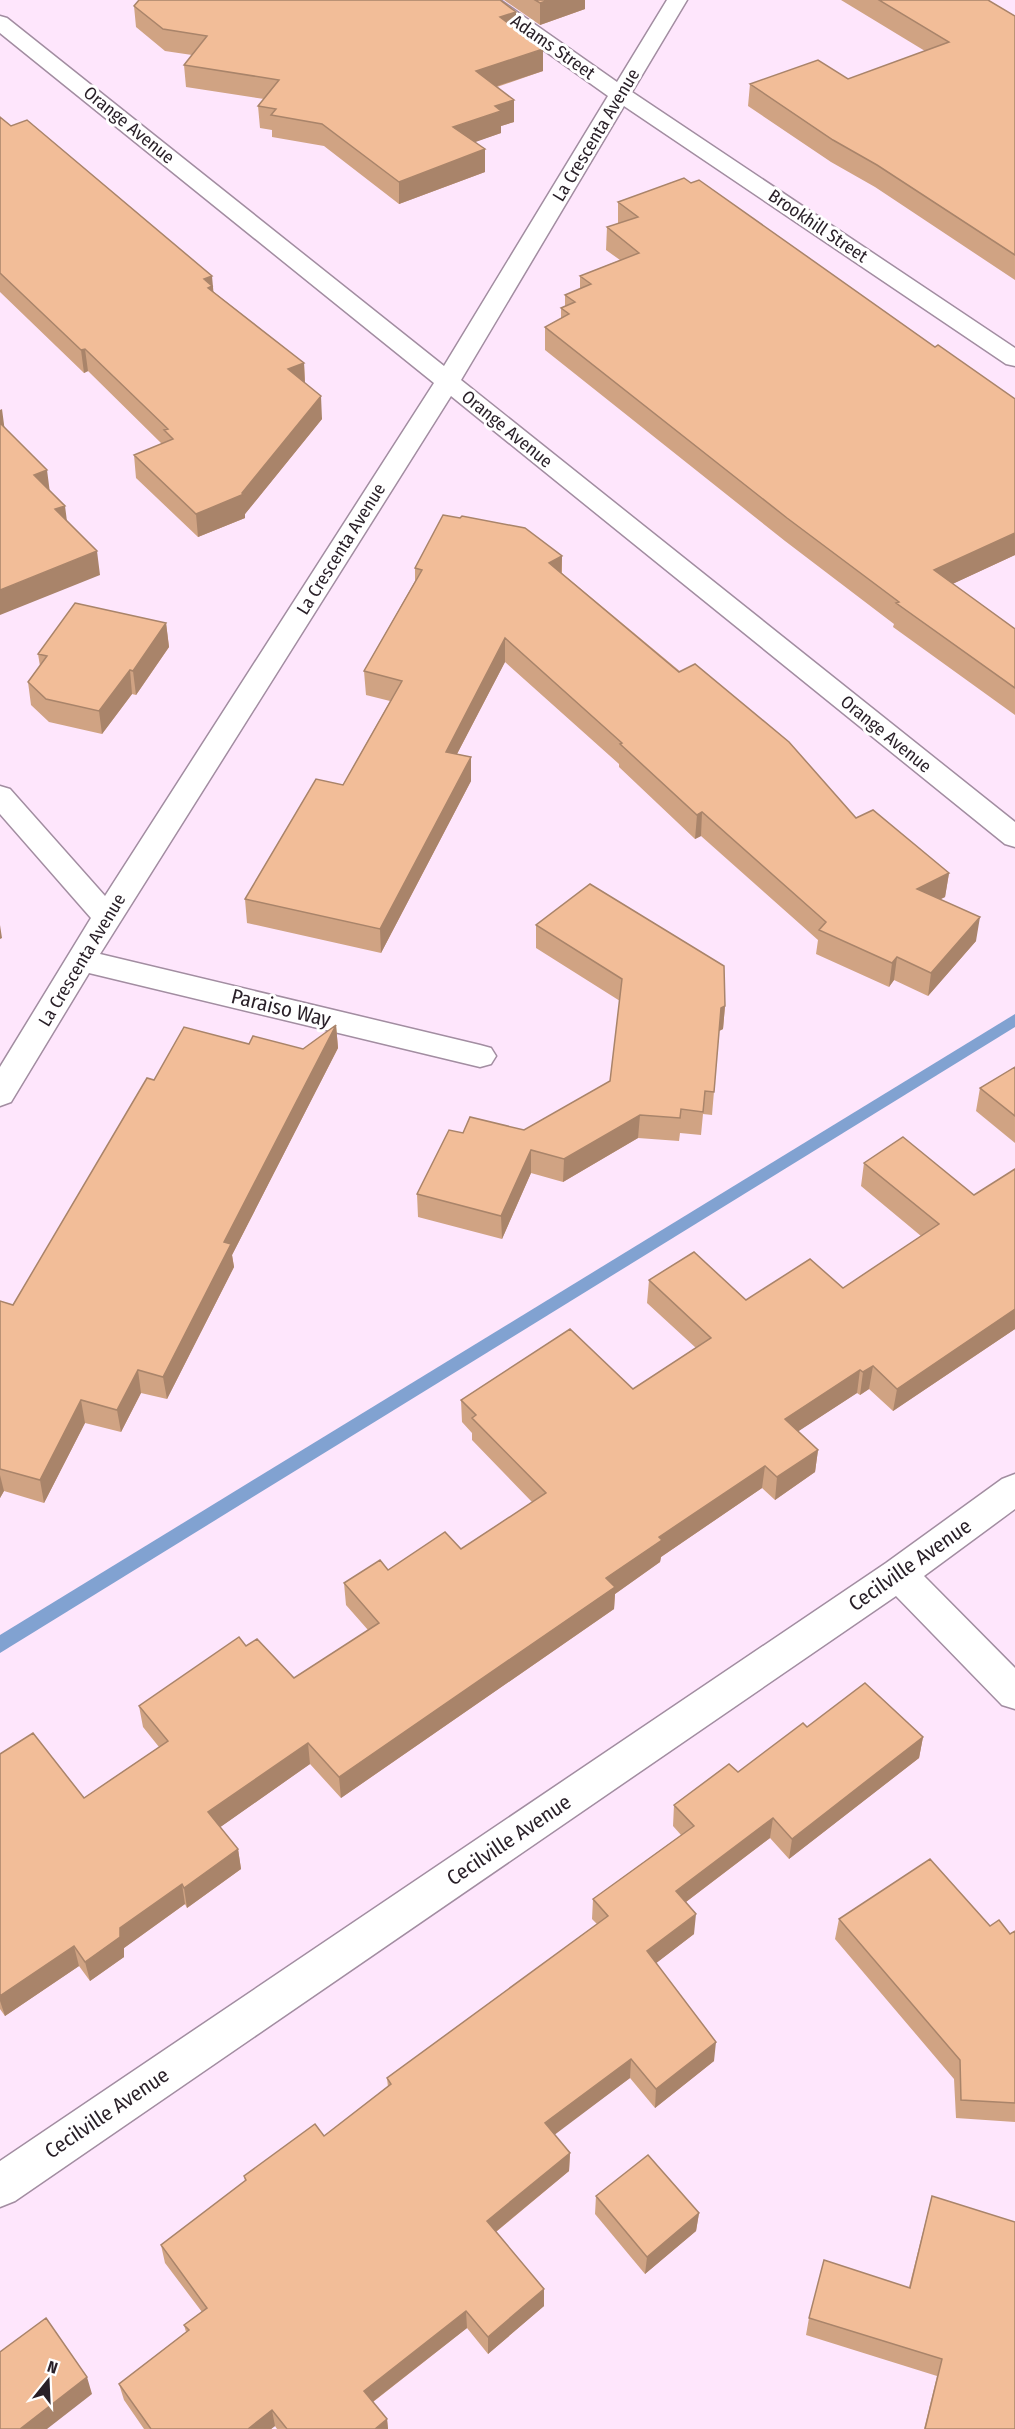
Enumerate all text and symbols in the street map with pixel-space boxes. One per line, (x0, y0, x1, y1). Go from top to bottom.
street label: Adams Street (507, 10, 600, 84)
street label: La Crescenta Avenue (548, 65, 644, 205)
street label: Orange Avenue (79, 82, 179, 168)
street label: Brookhill Street (764, 185, 872, 267)
street label: Orange Avenue (457, 386, 557, 472)
street label: La Crescenta Avenue (292, 479, 390, 619)
street label: Orange Avenue (836, 691, 936, 777)
street label: La Crescenta Avenue (34, 890, 130, 1030)
street label: Paraiso Way (228, 983, 334, 1033)
street label: Cecilville Avenue (843, 1513, 977, 1617)
street label: Cecilville Avenue (442, 1789, 576, 1891)
street label: Cecilville Avenue (40, 2062, 174, 2164)
north arrow (18, 2351, 78, 2411)
text: N (45, 2357, 60, 2378)

